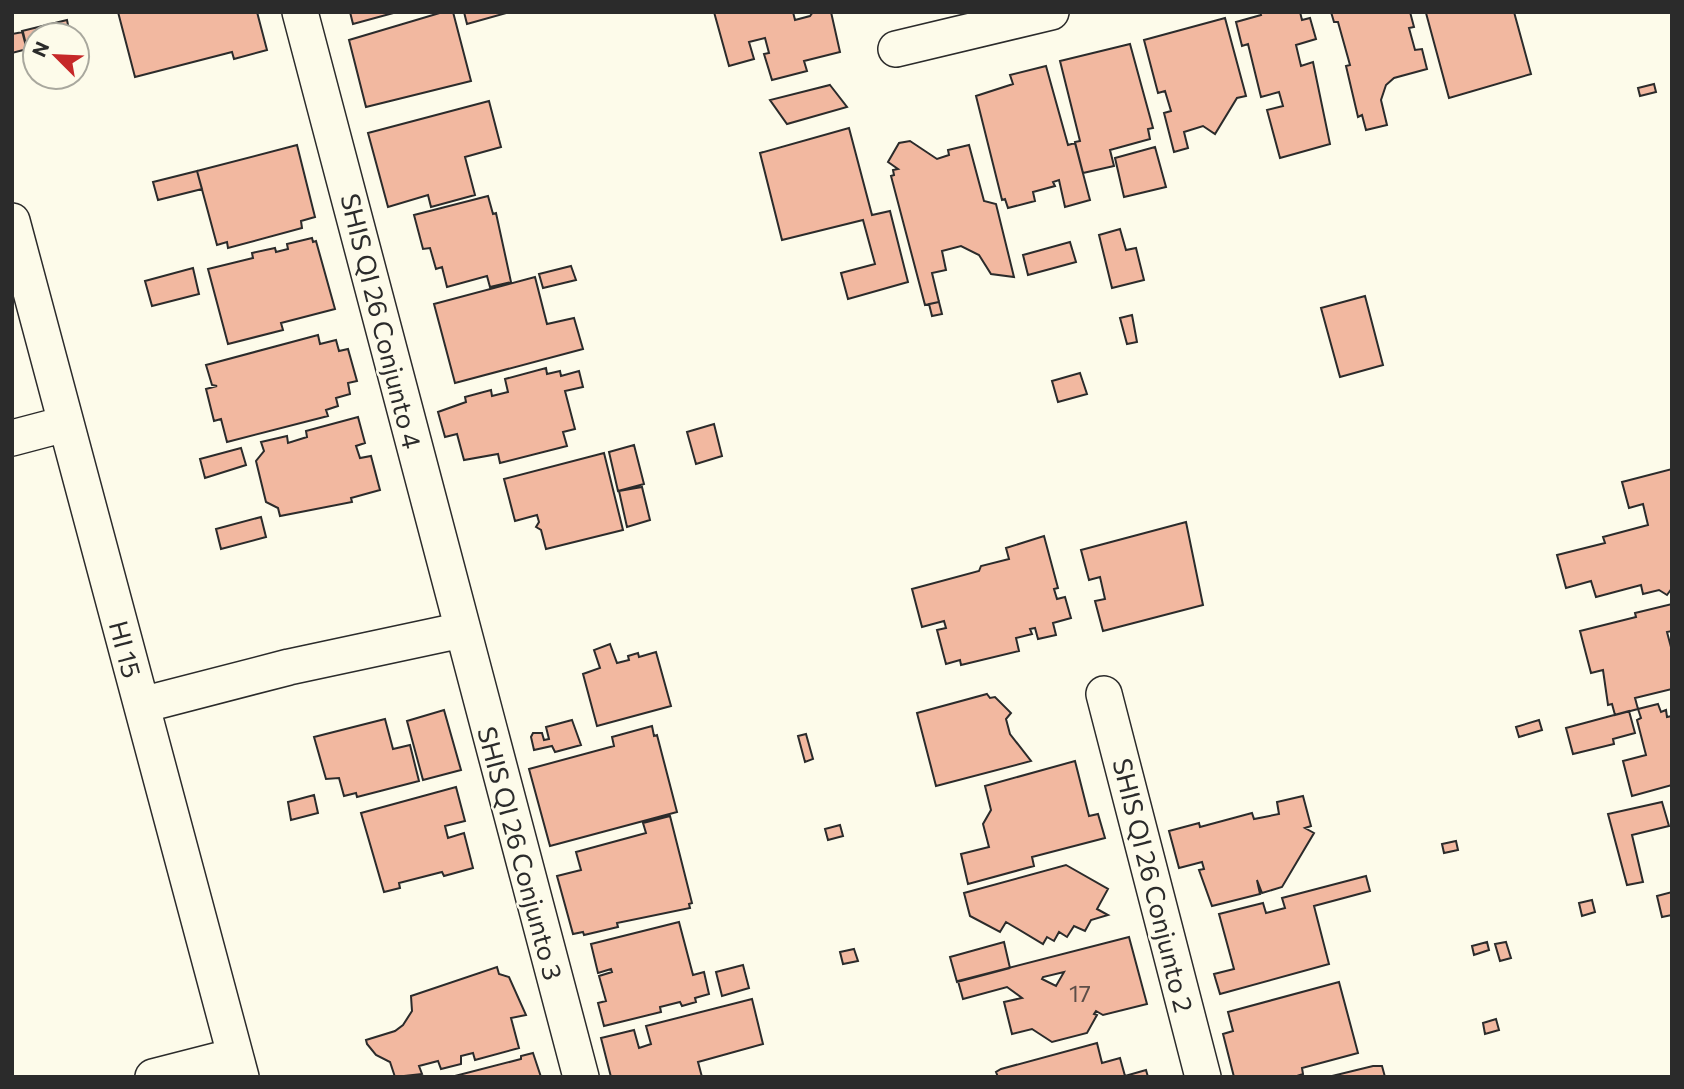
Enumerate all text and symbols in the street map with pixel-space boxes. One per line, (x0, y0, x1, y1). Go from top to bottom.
north arrow (21, 21, 91, 91)
text: N (27, 38, 53, 60)
street label: SHIS QI 26 Conjunto 4 (335, 190, 429, 452)
street label: HI 15 (104, 617, 148, 681)
street label: SHIS QI 26 Conjunto 3 (472, 723, 570, 983)
street label: SHIS QI 26 Conjunto 2 (1107, 755, 1201, 1015)
house number: 17 (1069, 979, 1091, 1007)

